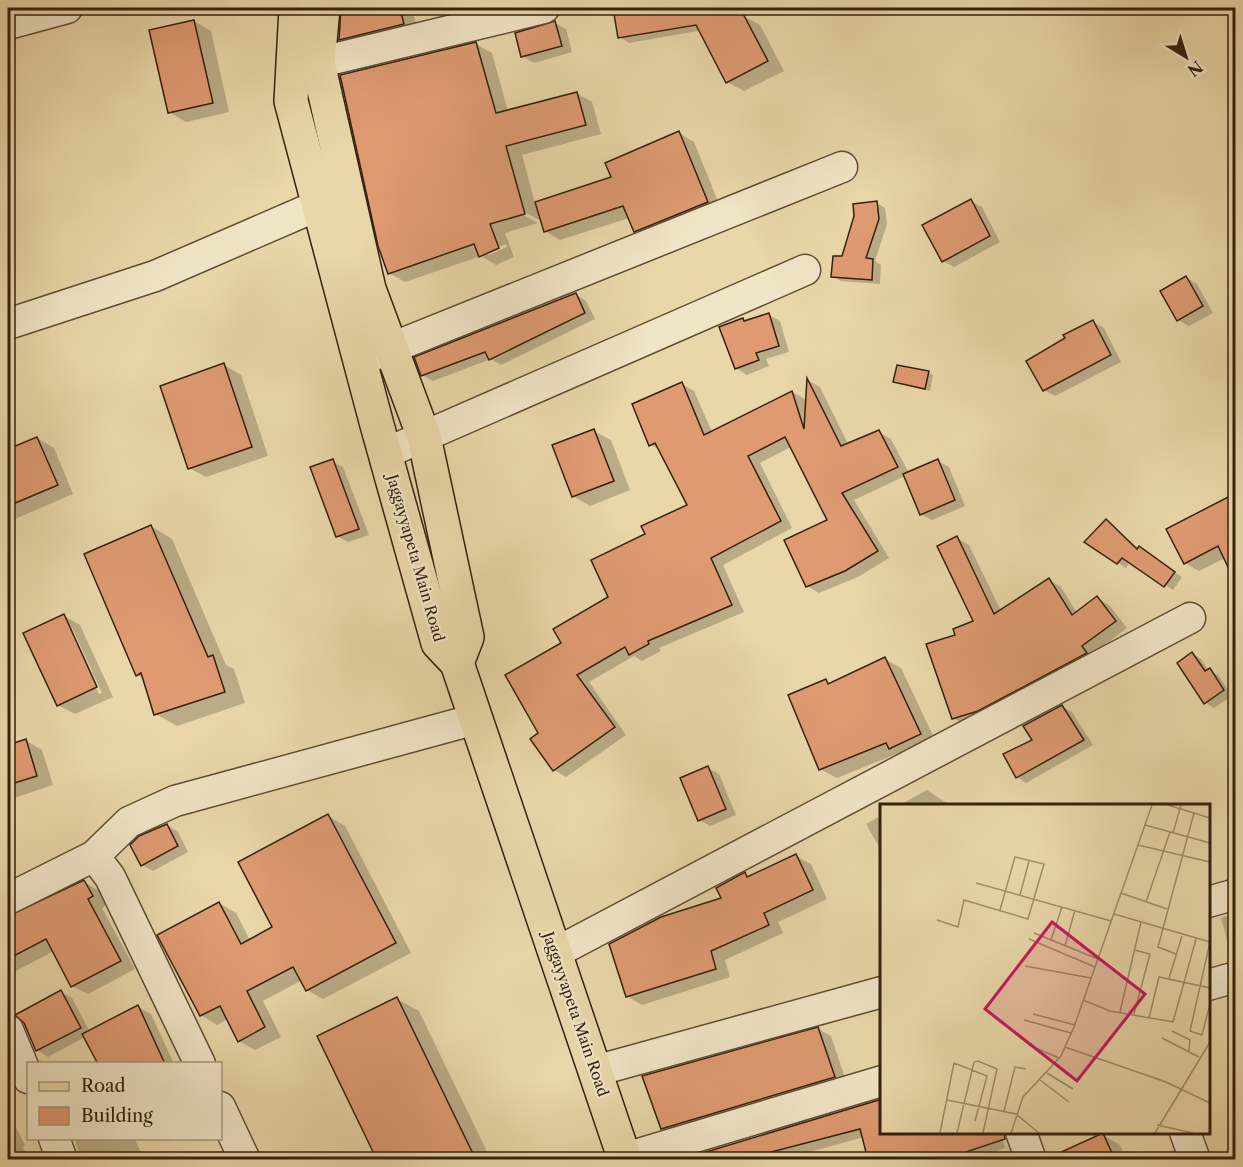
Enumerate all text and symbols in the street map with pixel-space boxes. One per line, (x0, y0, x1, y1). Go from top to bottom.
north arrow (1156, 27, 1216, 87)
text: N (1184, 57, 1207, 81)
street label: Jaggayyapeta Main Road (382, 470, 449, 644)
inset map (880, 804, 1210, 1134)
street label: Jaggayyapeta Main Road (538, 927, 613, 1099)
legend (27, 1062, 222, 1140)
text: Road (81, 1075, 126, 1097)
text: Building (81, 1105, 153, 1127)

